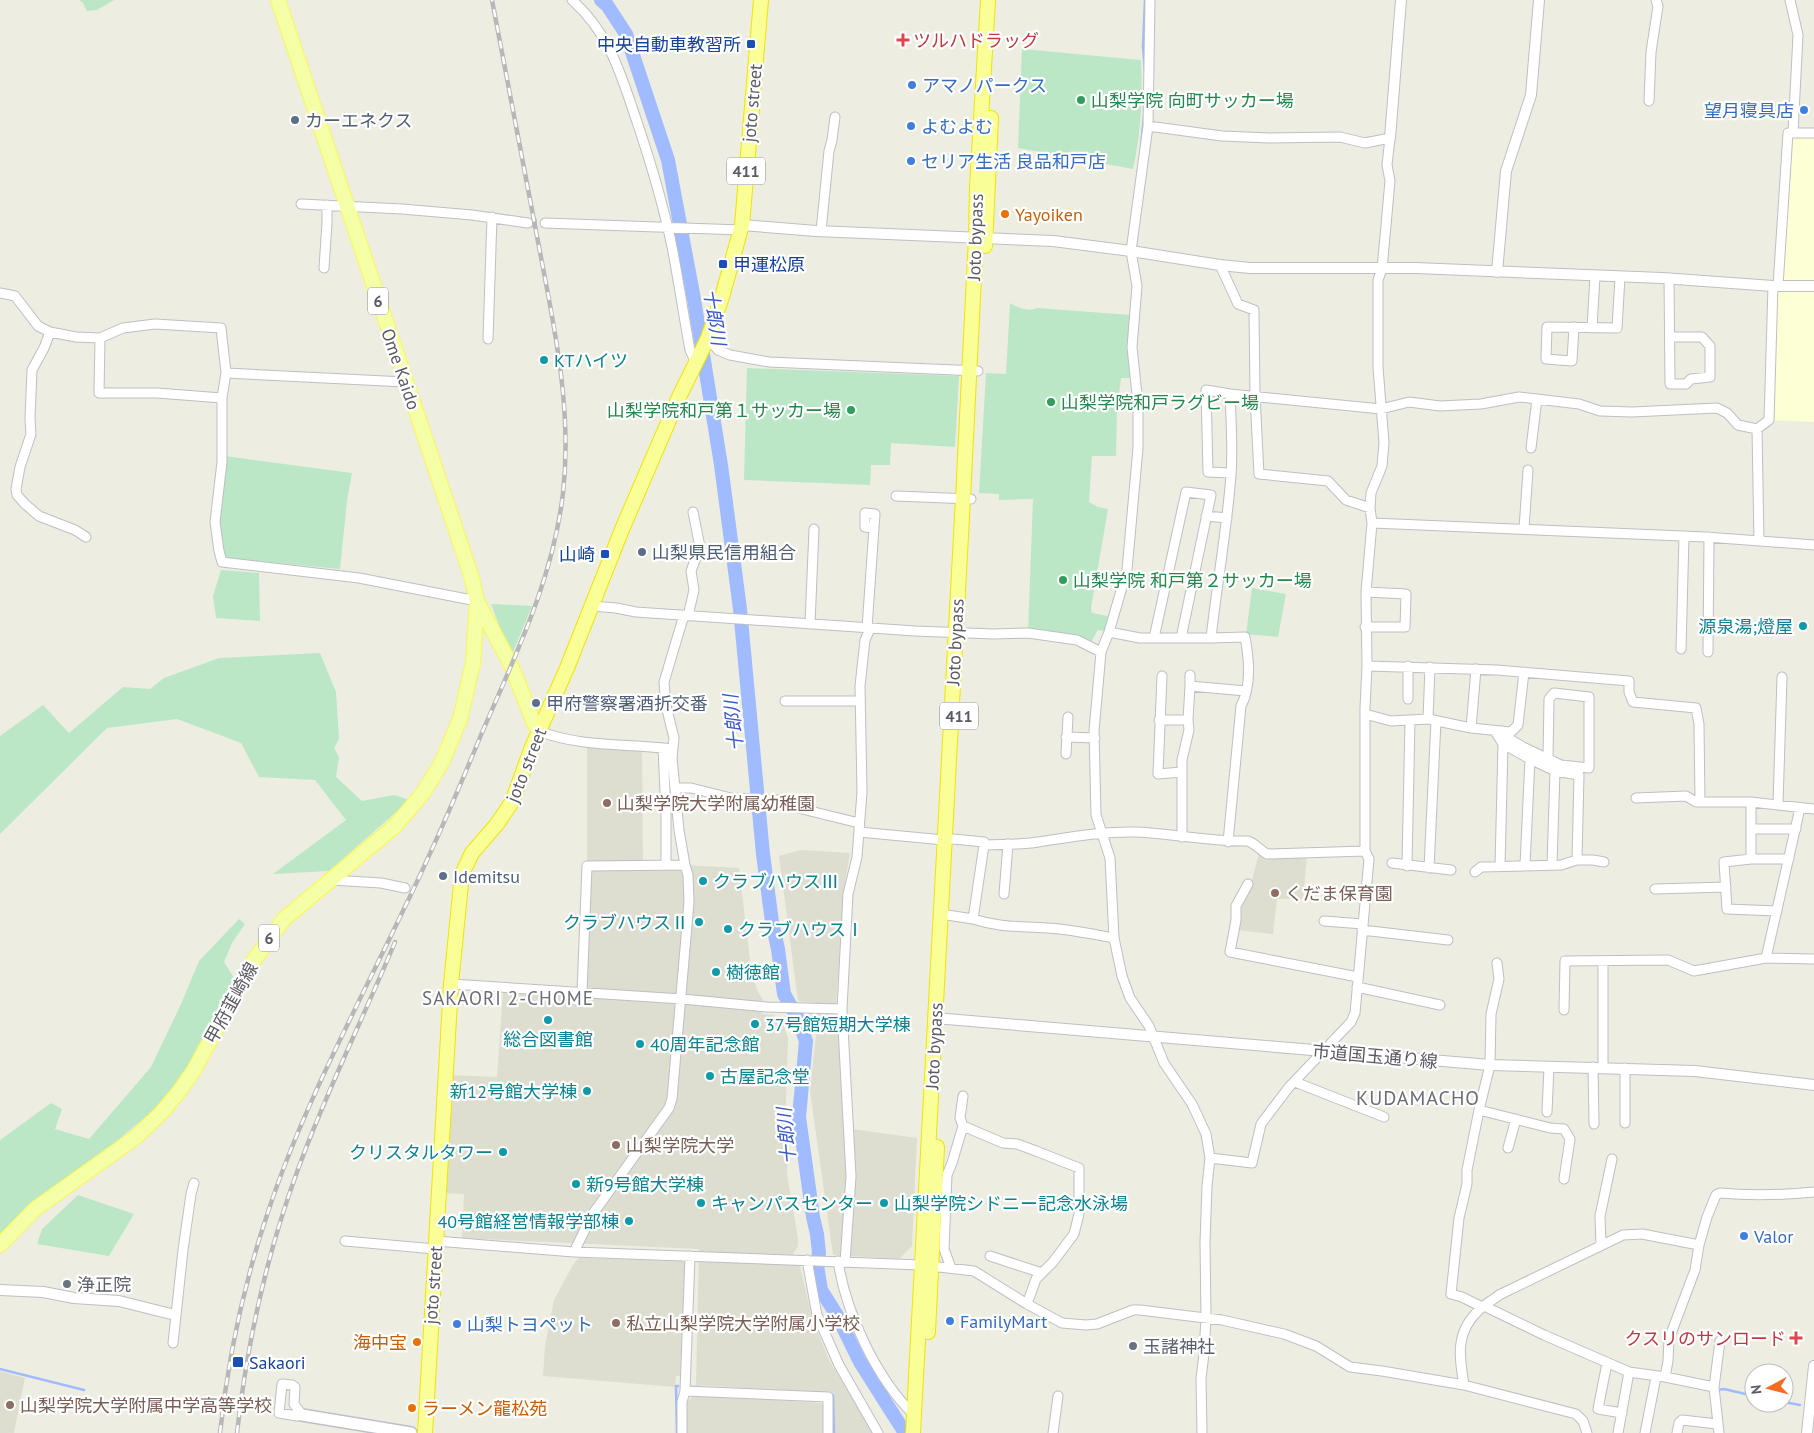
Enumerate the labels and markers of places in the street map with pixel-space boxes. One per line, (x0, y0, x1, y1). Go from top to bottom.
place label: ツルハドラッグ (913, 29, 1039, 52)
place label: 中央自動車教習所 (597, 33, 741, 56)
marker: ツルハドラッグ (897, 34, 909, 46)
marker: 中央自動車教習所 (745, 38, 757, 50)
place label: アマノパークス (922, 74, 1047, 97)
marker: アマノパークス (906, 79, 918, 91)
place label: 山梨学院 向町サッカー場 (1091, 89, 1294, 112)
marker: 山梨学院 向町サッカー場 (1075, 94, 1087, 106)
place label: 望月寝具店 (1704, 99, 1794, 122)
marker: 望月寝具店 (1798, 104, 1810, 116)
place label: カーエネクス (305, 109, 412, 132)
marker: カーエネクス (289, 114, 301, 126)
place label: よむよむ (921, 115, 993, 138)
marker: よむよむ (905, 120, 917, 132)
place label: セリア生活 良品和戸店 (921, 150, 1106, 173)
marker: セリア生活 良品和戸店 (905, 155, 917, 167)
place label: Yayoiken (1015, 203, 1083, 226)
marker: Yayoiken (999, 208, 1011, 220)
place label: 甲運松原 (733, 253, 805, 276)
marker: 甲運松原 (717, 258, 729, 270)
place label: KTハイツ (554, 349, 628, 372)
marker: KTハイツ (538, 354, 550, 366)
place label: 山梨学院和戸ラグビー場 (1061, 391, 1259, 414)
marker: 山梨学院和戸ラグビー場 (1045, 396, 1057, 408)
place label: 山梨学院和戸第１サッカー場 (607, 399, 841, 422)
marker: 山梨学院和戸第１サッカー場 (845, 404, 857, 416)
place label: 山梨県民信用組合 (652, 541, 796, 564)
place label: 山崎 (559, 543, 595, 566)
marker: 山梨県民信用組合 (636, 546, 648, 558)
marker: 山崎 (599, 548, 611, 560)
place label: 山梨学院 和戸第２サッカー場 (1073, 569, 1312, 592)
marker: 山梨学院 和戸第２サッカー場 (1057, 574, 1069, 586)
place label: 源泉湯;燈屋 (1698, 615, 1793, 638)
marker: 源泉湯;燈屋 (1797, 620, 1809, 632)
place label: 甲府警察署酒折交番 (546, 692, 708, 715)
marker: 甲府警察署酒折交番 (530, 697, 542, 709)
place label: 山梨学院大学附属幼稚園 (617, 792, 815, 815)
marker: 山梨学院大学附属幼稚園 (601, 797, 613, 809)
place label: Idemitsu (453, 865, 520, 888)
marker: Idemitsu (437, 870, 449, 882)
place label: クラブハウスⅢ (713, 870, 839, 893)
marker: クラブハウスⅢ (697, 875, 709, 887)
place label: くだま保育園 (1285, 882, 1393, 905)
marker: くだま保育園 (1269, 887, 1281, 899)
place label: クラブハウスⅡ (563, 911, 689, 934)
marker: クラブハウスⅡ (693, 916, 705, 928)
place label: クラブハウスⅠ (738, 918, 864, 941)
marker: クラブハウスⅠ (722, 923, 734, 935)
place label: 樹徳館 (726, 961, 780, 984)
marker: 樹徳館 (710, 966, 722, 978)
place label: 37号館短期大学棟 (765, 1013, 911, 1036)
marker: 総合図書館 (542, 1014, 554, 1026)
marker: 37号館短期大学棟 (749, 1018, 761, 1030)
place label: 総合図書館 (503, 1028, 593, 1051)
place label: 40周年記念館 (650, 1033, 760, 1056)
marker: 40周年記念館 (634, 1038, 646, 1050)
place label: 古屋記念堂 (720, 1065, 810, 1088)
marker: 古屋記念堂 (704, 1070, 716, 1082)
place label: 新12号館大学棟 (449, 1080, 577, 1103)
marker: 新12号館大学棟 (581, 1085, 593, 1097)
place label: 山梨学院大学 (626, 1134, 734, 1157)
marker: 山梨学院大学 (610, 1139, 622, 1151)
place label: クリスタルタワー (349, 1141, 493, 1164)
marker: クリスタルタワー (497, 1146, 509, 1158)
place label: 新9号館大学棟 (586, 1173, 704, 1196)
marker: 新9号館大学棟 (570, 1178, 582, 1190)
place label: キャンパスセンター (711, 1192, 873, 1215)
place label: 山梨学院シドニー記念水泳場 (894, 1192, 1128, 1215)
marker: キャンパスセンター (695, 1197, 707, 1209)
marker: 山梨学院シドニー記念水泳場 (878, 1197, 890, 1209)
place label: 40号館経営情報学部棟 (437, 1210, 619, 1233)
marker: 40号館経営情報学部棟 (623, 1215, 635, 1227)
place label: Valor (1753, 1225, 1793, 1248)
marker: Valor (1738, 1230, 1750, 1242)
place label: 浄正院 (77, 1273, 131, 1296)
marker: 浄正院 (61, 1278, 73, 1290)
place label: FamilyMart (960, 1310, 1047, 1333)
place label: 私立山梨学院大学附属小学校 (626, 1312, 860, 1335)
place label: 山梨トヨペット (467, 1313, 593, 1336)
marker: FamilyMart (944, 1315, 956, 1327)
marker: 私立山梨学院大学附属小学校 (610, 1317, 622, 1329)
marker: 山梨トヨペット (451, 1318, 463, 1330)
place label: クスリのサンロード (1625, 1327, 1786, 1350)
place label: 海中宝 (353, 1331, 407, 1354)
marker: クスリのサンロード (1790, 1332, 1802, 1344)
place label: 玉諸神社 (1143, 1335, 1215, 1358)
marker: 海中宝 (411, 1336, 423, 1348)
marker: 玉諸神社 (1127, 1340, 1139, 1352)
place label: Sakaori (249, 1351, 306, 1374)
marker: Sakaori (231, 1355, 245, 1369)
place label: 山梨学院大学附属中学高等学校 (20, 1394, 272, 1417)
place label: ラーメン龍松苑 (422, 1397, 547, 1420)
marker: 山梨学院大学附属中学高等学校 (4, 1399, 16, 1411)
marker: ラーメン龍松苑 (406, 1402, 418, 1414)

